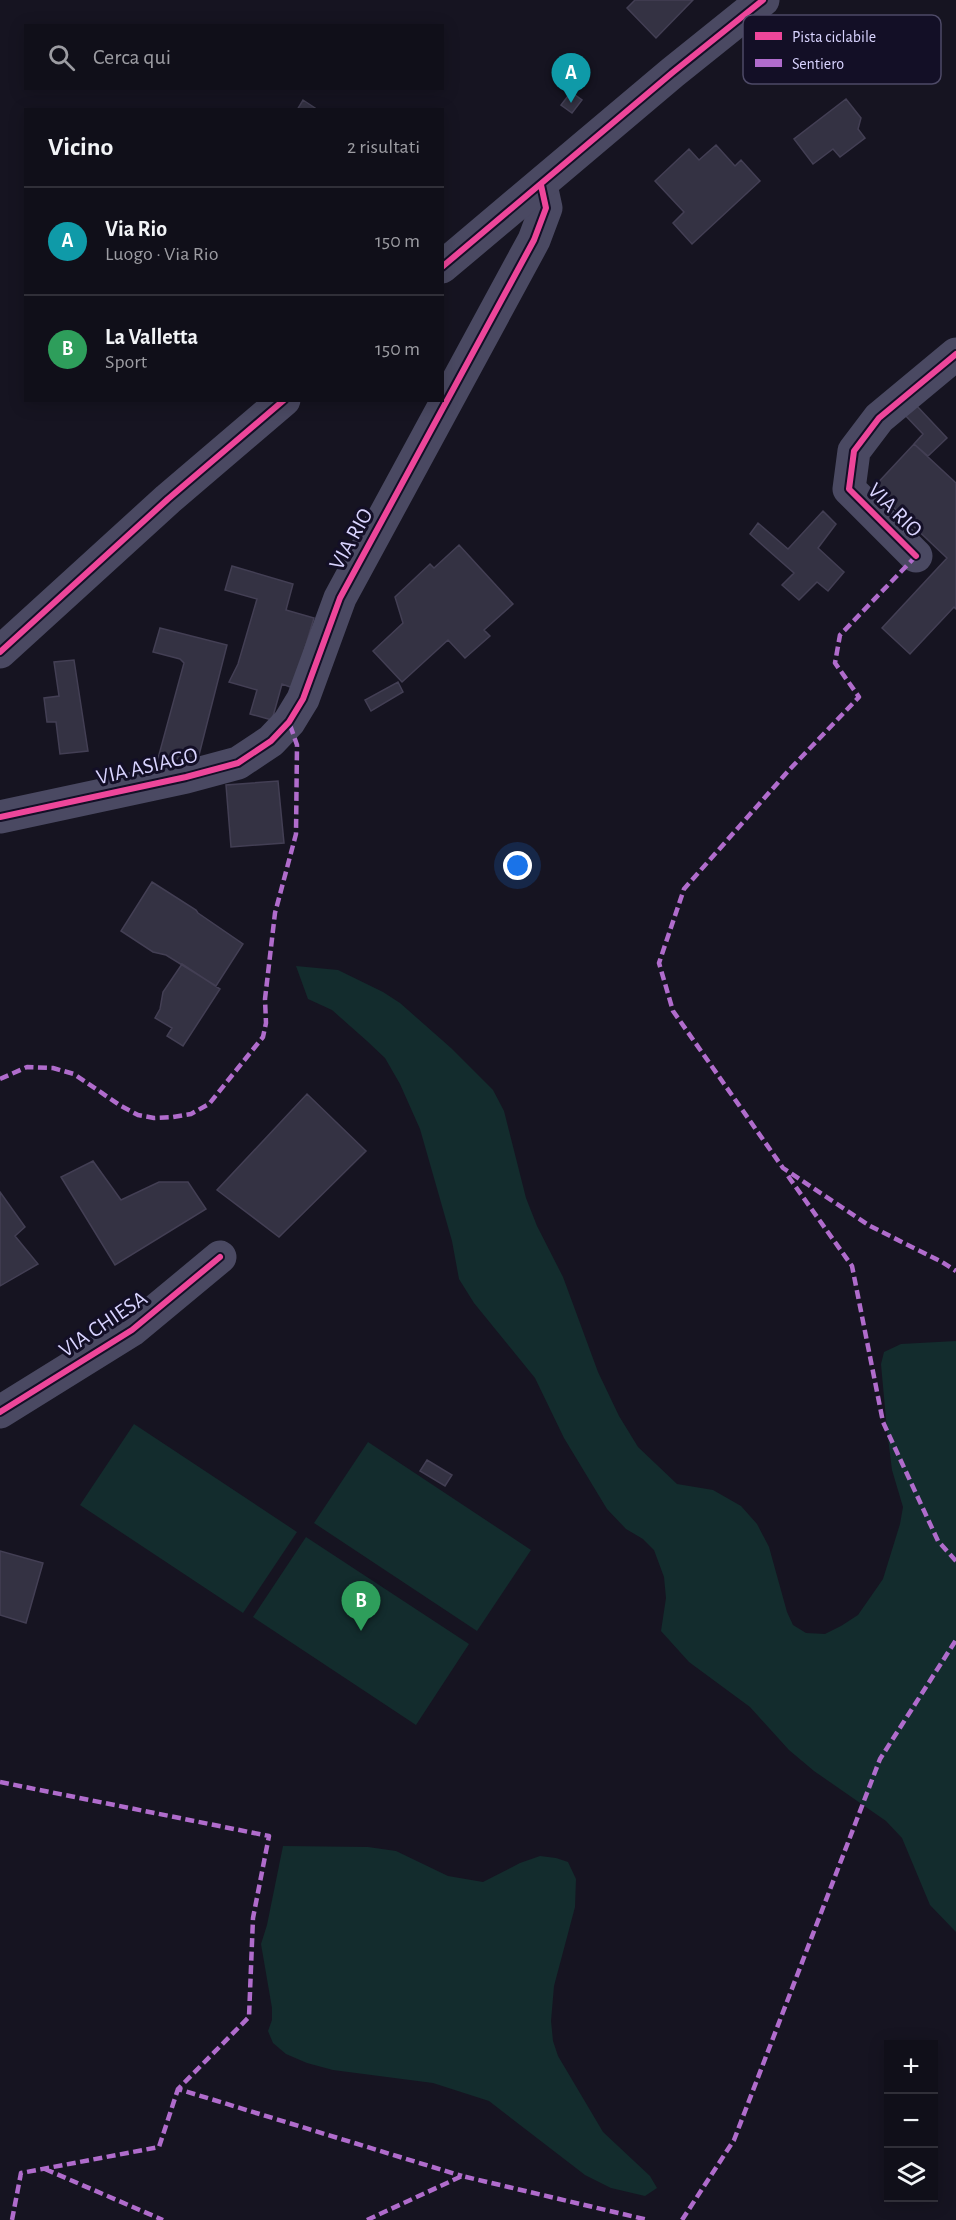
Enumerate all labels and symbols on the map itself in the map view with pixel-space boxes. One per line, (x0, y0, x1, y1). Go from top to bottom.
legend (743, 15, 941, 84)
text: Pista ciclabile (792, 29, 876, 45)
pin: A (552, 54, 590, 103)
text: Sentiero (792, 56, 844, 72)
street label: VIA RIO (864, 479, 926, 541)
street label: VIA RIO (325, 505, 377, 573)
street label: VIA ASIAGO (94, 744, 200, 788)
your location (503, 851, 532, 880)
street label: VIA CHIESA (55, 1287, 151, 1361)
pin: B (342, 1582, 380, 1631)

